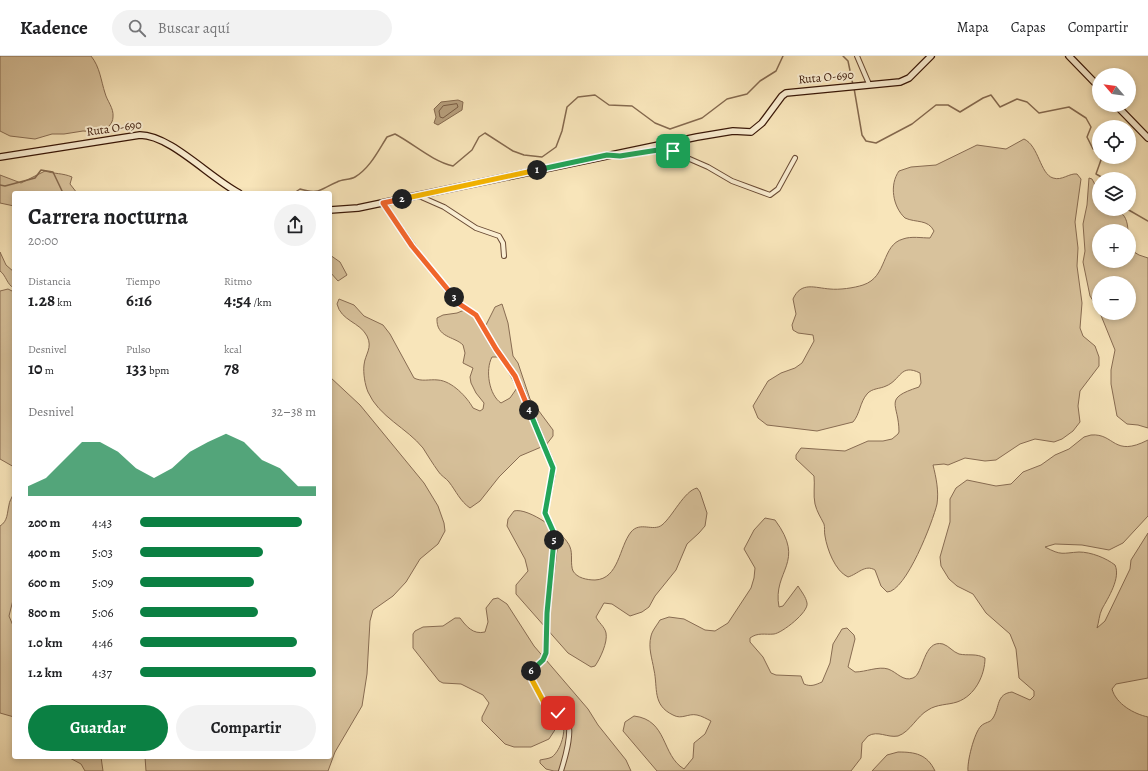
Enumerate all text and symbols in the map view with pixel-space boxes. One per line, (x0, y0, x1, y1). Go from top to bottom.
search box (112, 10, 392, 46)
text: Kadence (20, 15, 88, 41)
icon: search (126, 17, 148, 39)
text: Buscar aquí (158, 18, 230, 38)
text: Mapa (957, 18, 989, 37)
text: Capas (1011, 18, 1046, 37)
text: Compartir (1068, 18, 1128, 37)
street label: Ruta O-690 (798, 67, 854, 87)
north arrow (1092, 68, 1136, 112)
map controls (1092, 68, 1136, 320)
street label: Ruta O-690 (85, 116, 143, 140)
button: locate (1092, 120, 1136, 164)
pin (656, 134, 690, 168)
icon: arrive (662, 140, 684, 162)
pin: 1 (527, 160, 547, 180)
text: 1 (535, 162, 539, 177)
button: layers (1092, 172, 1136, 216)
pin: 2 (392, 189, 412, 209)
text: 2 (399, 191, 405, 206)
text: Carrera nocturna (28, 202, 188, 232)
button: share (274, 204, 316, 246)
button: + (1092, 224, 1136, 268)
text: 20:00 (28, 232, 58, 249)
text: Distancia (28, 274, 71, 289)
text: Tiempo (126, 274, 160, 289)
text: Ritmo (224, 274, 252, 289)
button: − (1092, 276, 1136, 320)
pin: 3 (444, 287, 464, 307)
text: 1.28 (28, 289, 55, 312)
text: 6:16 (126, 289, 152, 312)
text: 4:54 (224, 289, 251, 312)
text: 3 (452, 289, 456, 304)
text: km (55, 295, 72, 310)
text: /km (251, 295, 272, 310)
text: Desnivel (28, 342, 67, 357)
text: Pulso (126, 342, 151, 357)
text: kcal (224, 342, 242, 357)
text: 10 (28, 357, 43, 380)
text: 133 (126, 357, 147, 380)
text: 78 (224, 357, 239, 380)
text: m (43, 363, 54, 378)
text: bpm (147, 363, 169, 378)
pin: 4 (519, 400, 539, 420)
text: 4 (526, 402, 532, 417)
text: Desnivel (28, 403, 74, 420)
text: 32–38 m (271, 403, 316, 420)
text: 200 m (28, 514, 61, 531)
text: 4:43 (92, 514, 112, 531)
pin: 5 (544, 530, 564, 550)
text: 5 (552, 532, 556, 547)
text: 400 m (28, 544, 60, 561)
text: 5:03 (92, 544, 113, 561)
text: 600 m (28, 574, 60, 591)
text: 5:09 (92, 574, 114, 591)
text: 800 m (28, 604, 60, 621)
text: 5:06 (92, 604, 114, 621)
text: 1.0 km (28, 634, 63, 651)
text: 4:46 (92, 634, 113, 651)
pin: 6 (521, 661, 541, 681)
text: 6 (528, 663, 534, 678)
text: 1.2 km (28, 664, 62, 681)
text: 4:37 (92, 664, 112, 681)
pin (541, 696, 575, 730)
icon: check (547, 702, 569, 724)
button: Guardar (28, 705, 168, 751)
button: Compartir (176, 705, 316, 751)

